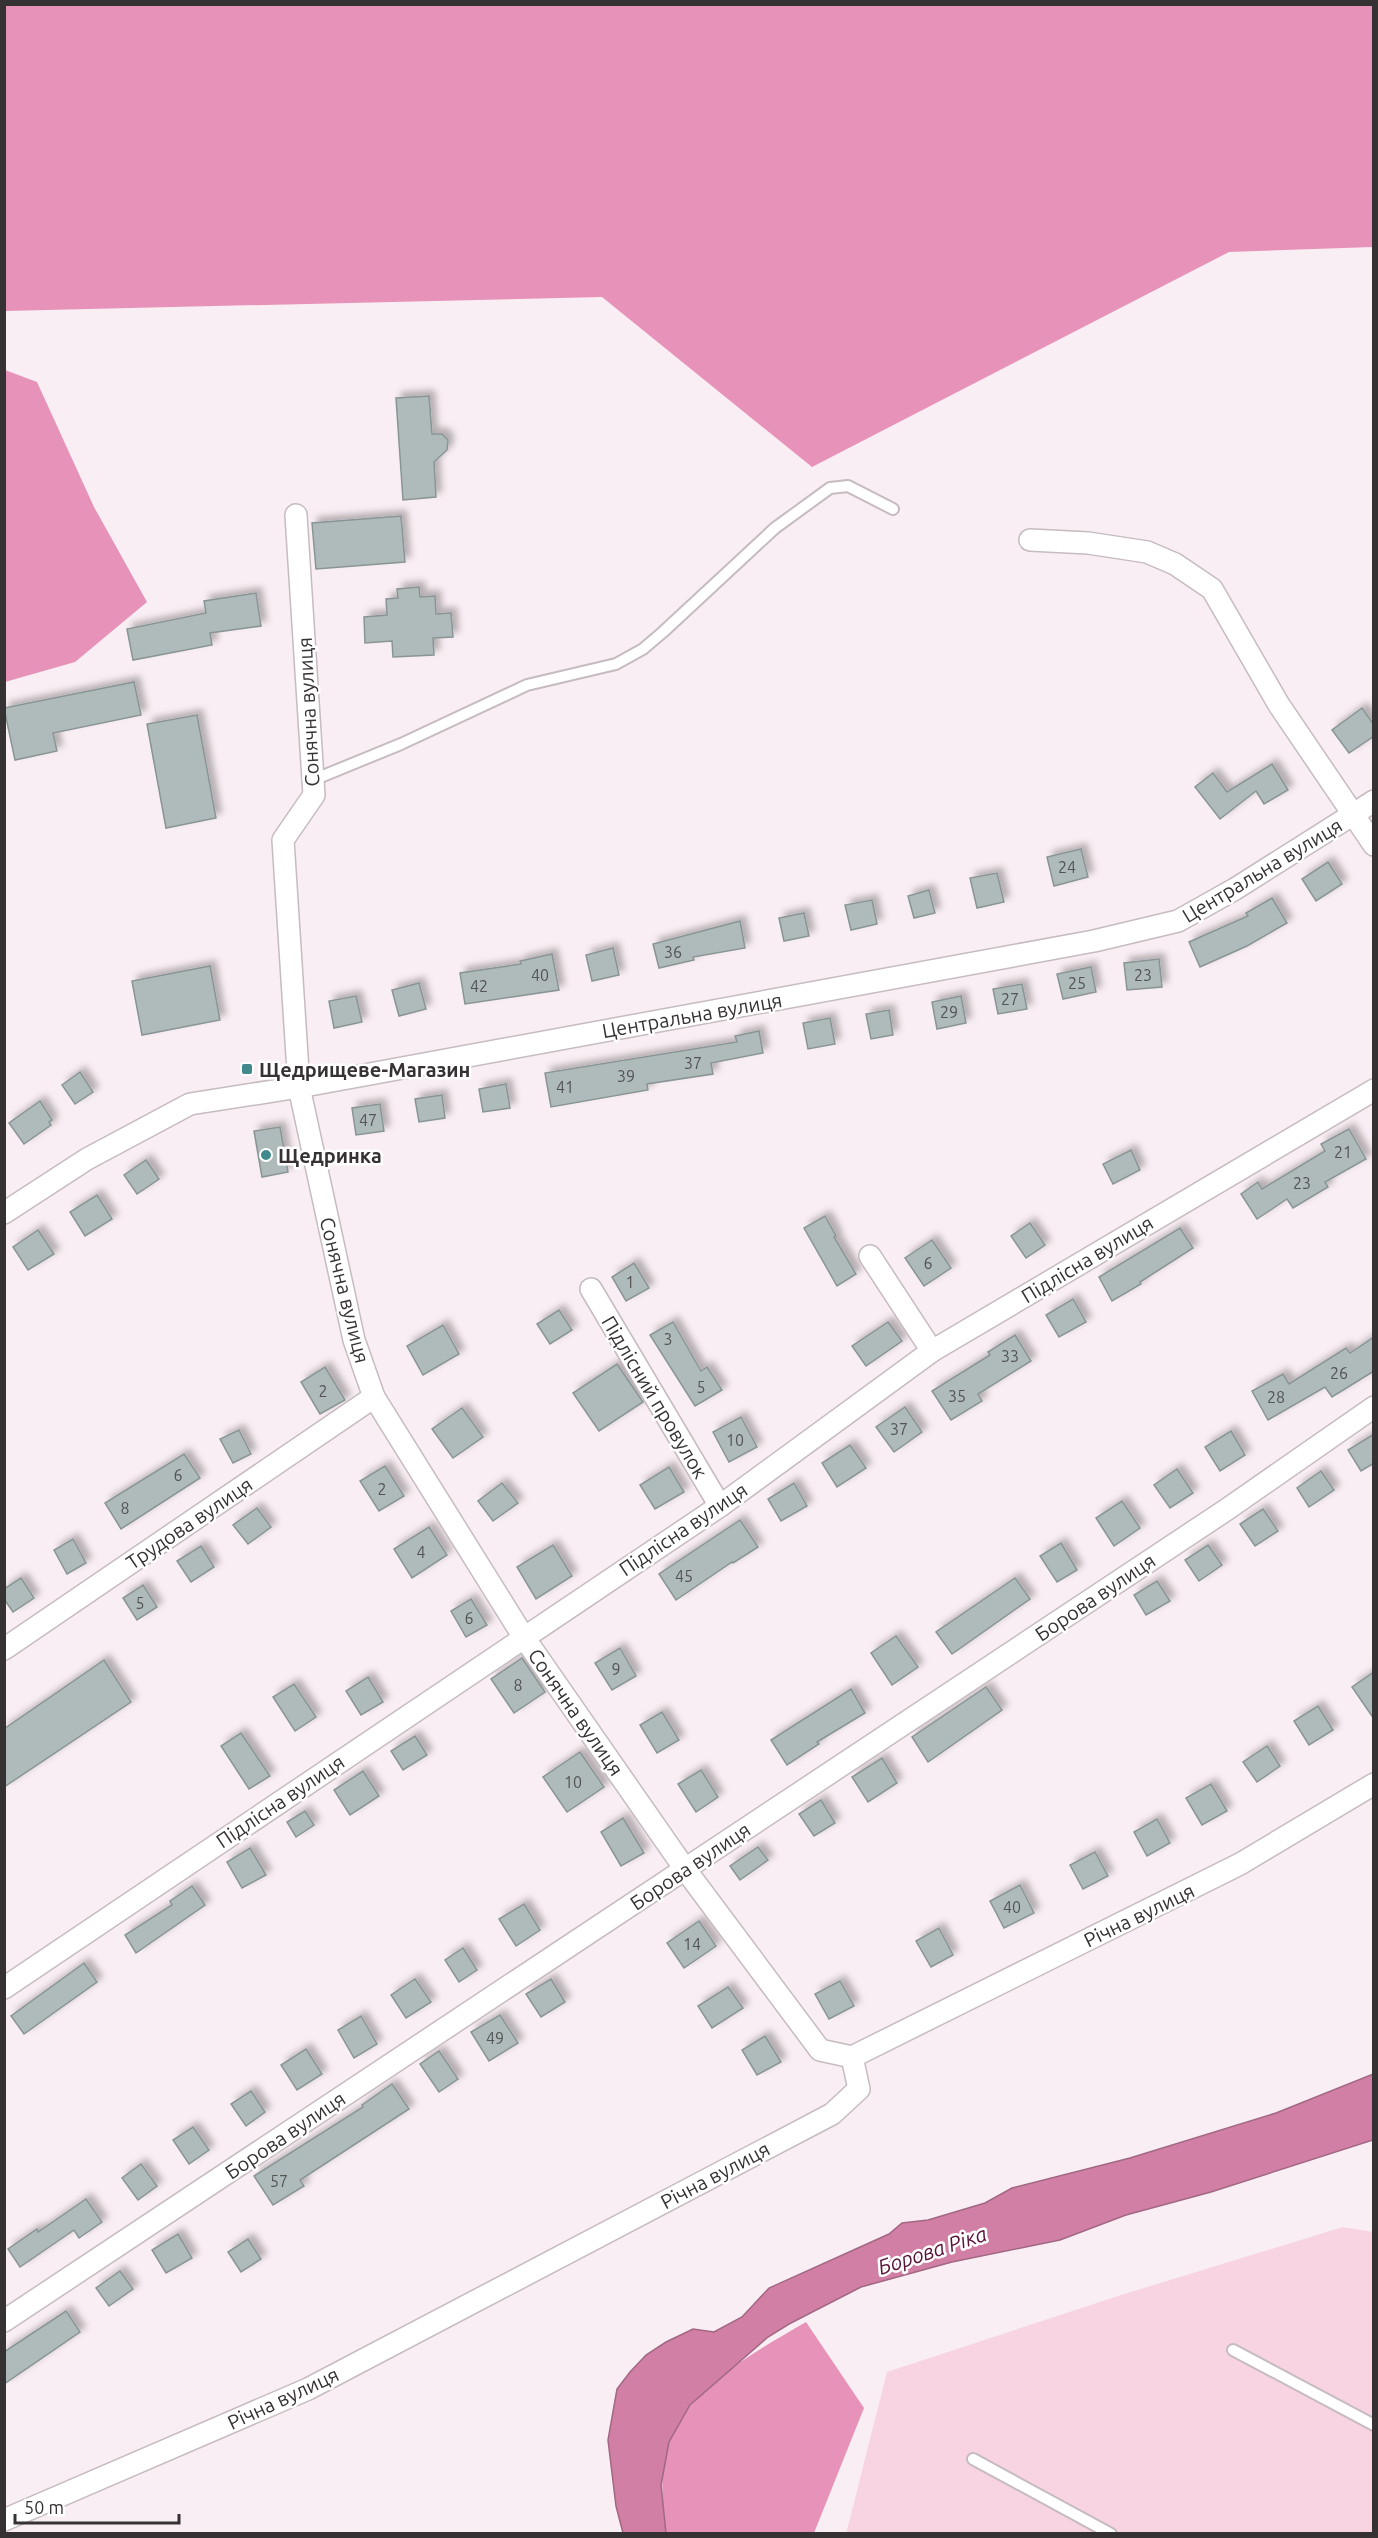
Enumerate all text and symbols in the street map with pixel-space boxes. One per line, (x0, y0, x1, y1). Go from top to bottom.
street label: Сонячна вулиця (293, 637, 323, 787)
street label: Центральна вулиця (1178, 813, 1346, 927)
house number: 24 (1058, 858, 1076, 876)
house number: 36 (664, 943, 682, 961)
house number: 40 (531, 966, 549, 984)
house number: 23 (1134, 966, 1152, 984)
house number: 25 (1068, 974, 1086, 992)
house number: 42 (470, 977, 488, 995)
street label: Центральна вулиця (600, 988, 784, 1042)
house number: 27 (1001, 990, 1019, 1008)
house number: 29 (940, 1003, 958, 1021)
house number: 37 (684, 1054, 702, 1072)
place label: Щедрищеве-Магазин (259, 1058, 470, 1081)
marker: Щедрищеве-Магазин (240, 1062, 254, 1076)
house number: 39 (617, 1067, 635, 1085)
house number: 41 (556, 1078, 574, 1096)
house number: 47 (359, 1111, 377, 1129)
house number: 21 (1334, 1143, 1352, 1161)
place label: Щедринка (278, 1144, 382, 1167)
marker: Щедринка (259, 1148, 273, 1162)
house number: 23 (1293, 1174, 1311, 1192)
street label: Підлісна вулиця (1017, 1211, 1157, 1307)
street label: Сонячна вулиця (316, 1215, 374, 1365)
house number: 6 (923, 1254, 933, 1272)
house number: 1 (625, 1273, 635, 1291)
street label: Підлісний провулок (597, 1312, 713, 1482)
house number: 3 (663, 1330, 673, 1348)
house number: 33 (1001, 1347, 1019, 1365)
house number: 26 (1330, 1364, 1348, 1382)
house number: 5 (696, 1378, 706, 1396)
house number: 2 (318, 1382, 328, 1400)
house number: 35 (948, 1387, 966, 1405)
house number: 28 (1267, 1388, 1285, 1406)
house number: 37 (890, 1420, 908, 1438)
house number: 10 (726, 1431, 744, 1449)
house number: 6 (173, 1466, 183, 1484)
street label: Трудова вулиця (122, 1472, 256, 1574)
street label: Підлісна вулиця (615, 1478, 751, 1580)
house number: 2 (377, 1480, 387, 1498)
house number: 8 (120, 1499, 130, 1517)
house number: 4 (416, 1543, 426, 1561)
street label: Борова вулиця (1031, 1548, 1159, 1646)
house number: 45 (675, 1567, 693, 1585)
house number: 5 (135, 1594, 145, 1612)
house number: 6 (464, 1609, 474, 1627)
street label: Сонячна вулиця (524, 1644, 628, 1780)
house number: 9 (611, 1660, 621, 1678)
house number: 8 (513, 1676, 523, 1694)
street label: Підлісна вулиця (212, 1750, 348, 1852)
house number: 10 (564, 1773, 582, 1791)
street label: Борова вулиця (626, 1817, 754, 1915)
street label: Річна вулиця (1080, 1878, 1198, 1952)
house number: 40 (1003, 1898, 1021, 1916)
house number: 14 (683, 1935, 701, 1953)
house number: 49 (486, 2029, 504, 2047)
street label: Борова вулиця (221, 2086, 349, 2184)
street label: Річна вулиця (657, 2137, 773, 2213)
house number: 57 (270, 2172, 288, 2190)
water label: Борова Ріка (874, 2221, 990, 2279)
street label: Річна вулиця (224, 2362, 342, 2434)
scale bar (15, 2487, 178, 2525)
text: 50 m (24, 2497, 64, 2517)

